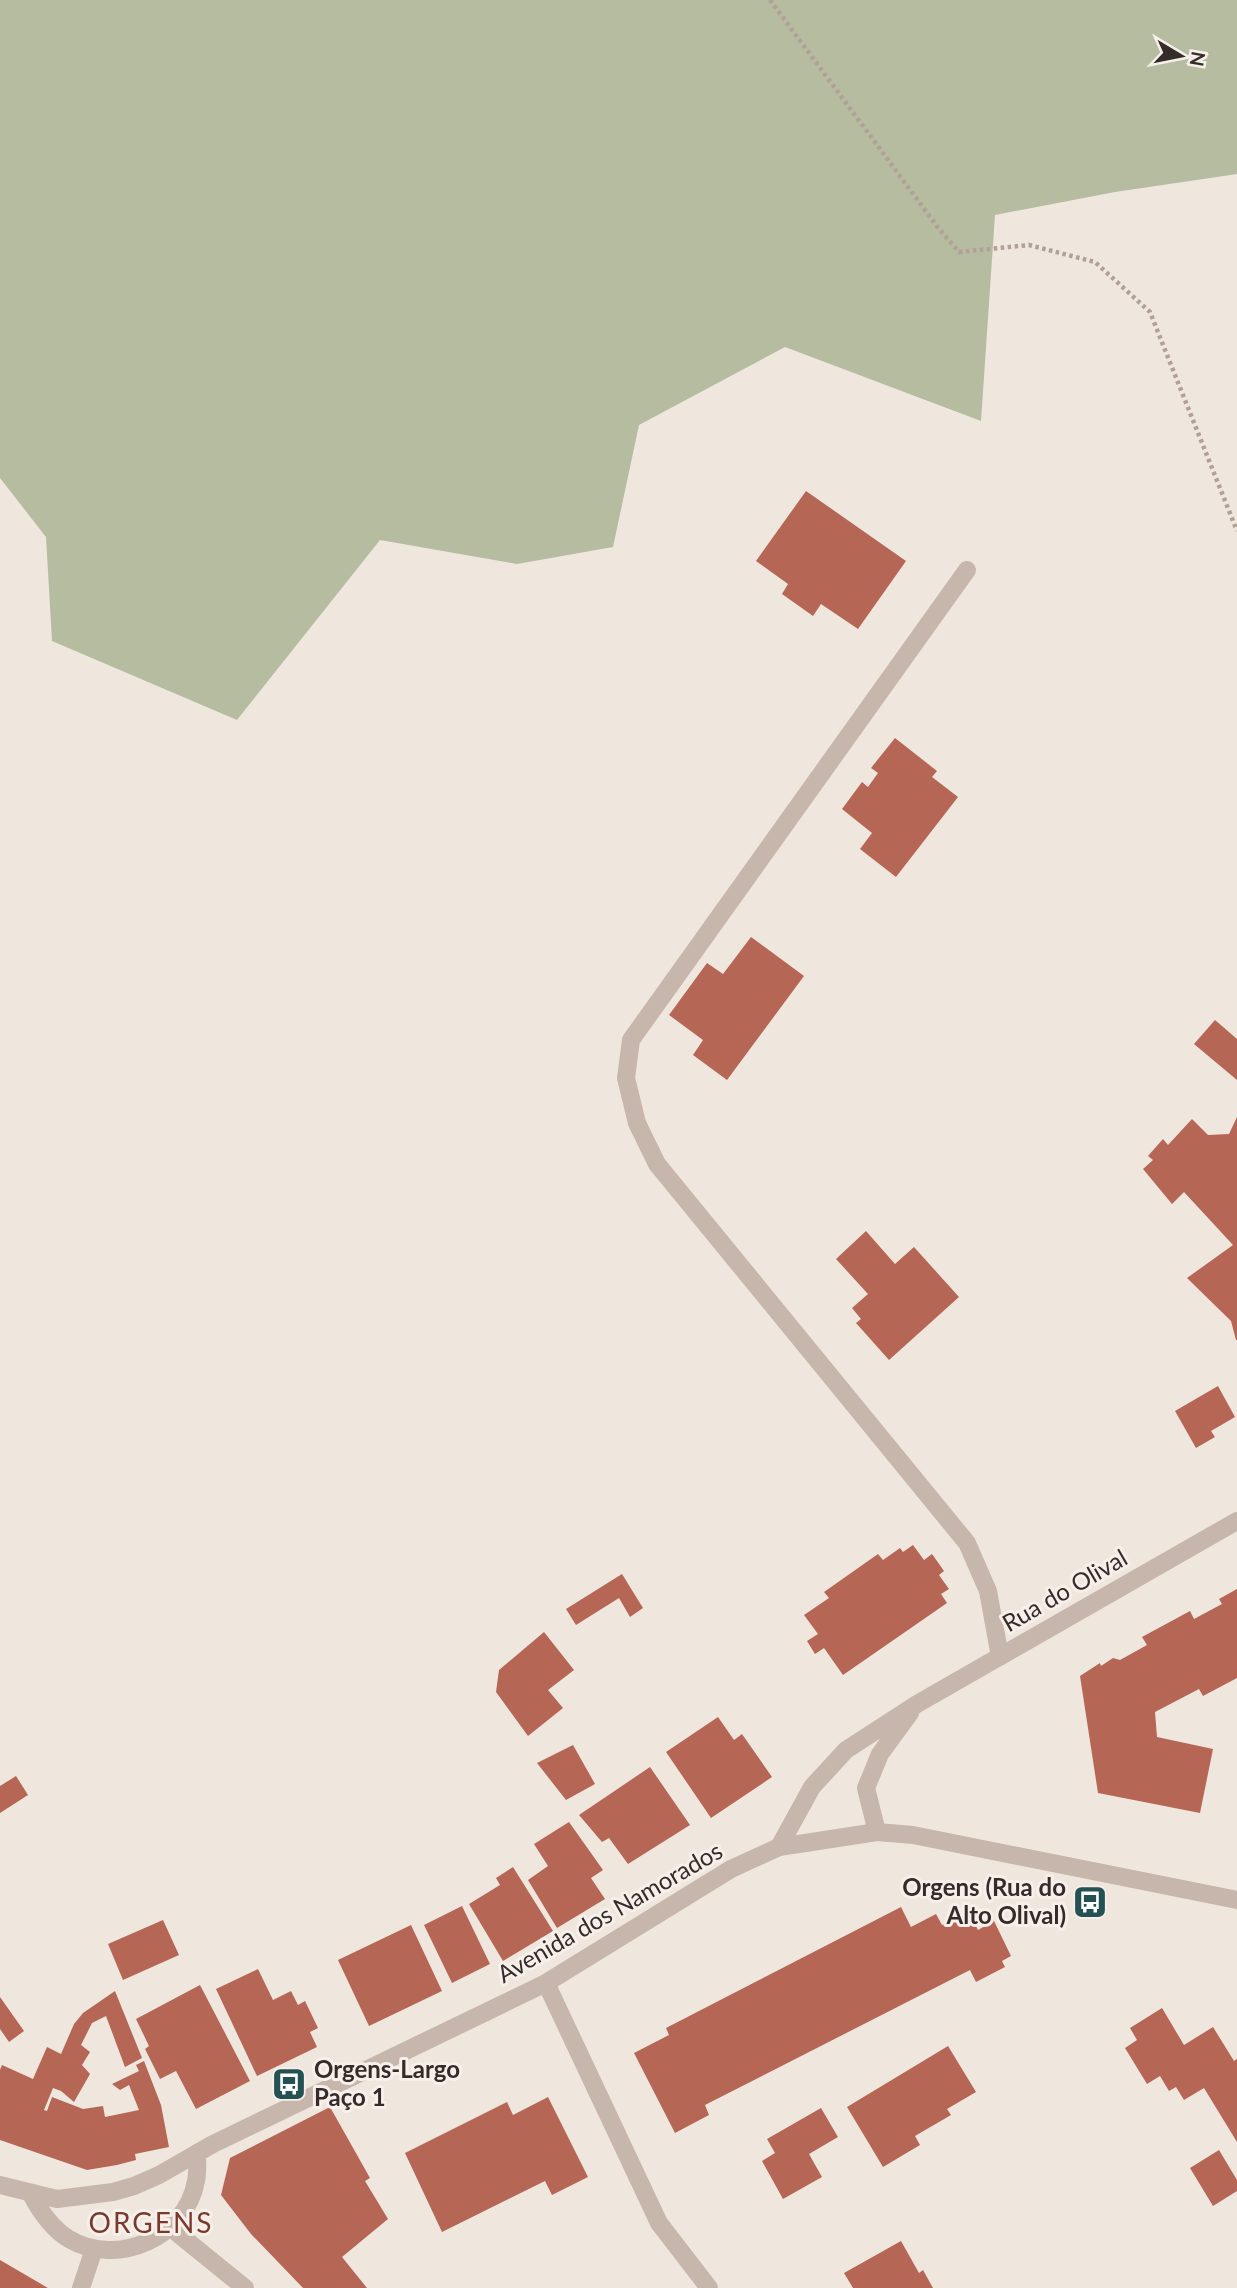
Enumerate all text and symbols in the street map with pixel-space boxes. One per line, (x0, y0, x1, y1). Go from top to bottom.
north arrow (1146, 21, 1216, 91)
text: N (1186, 50, 1211, 68)
street label: Rua do Olival (997, 1542, 1132, 1637)
street label: Avenida dos Namorados (491, 1835, 727, 1988)
place label: Orgens (Rua do Alto Olival) (902, 1872, 1066, 1929)
bus stop icon: Orgens (Rua do Alto Olival) (1071, 1883, 1109, 1921)
place label: Orgens-Largo Paço 1 (314, 2054, 460, 2111)
bus stop icon: Orgens-Largo Paço 1 (270, 2065, 308, 2103)
district label: ORGENS (89, 2205, 213, 2239)

